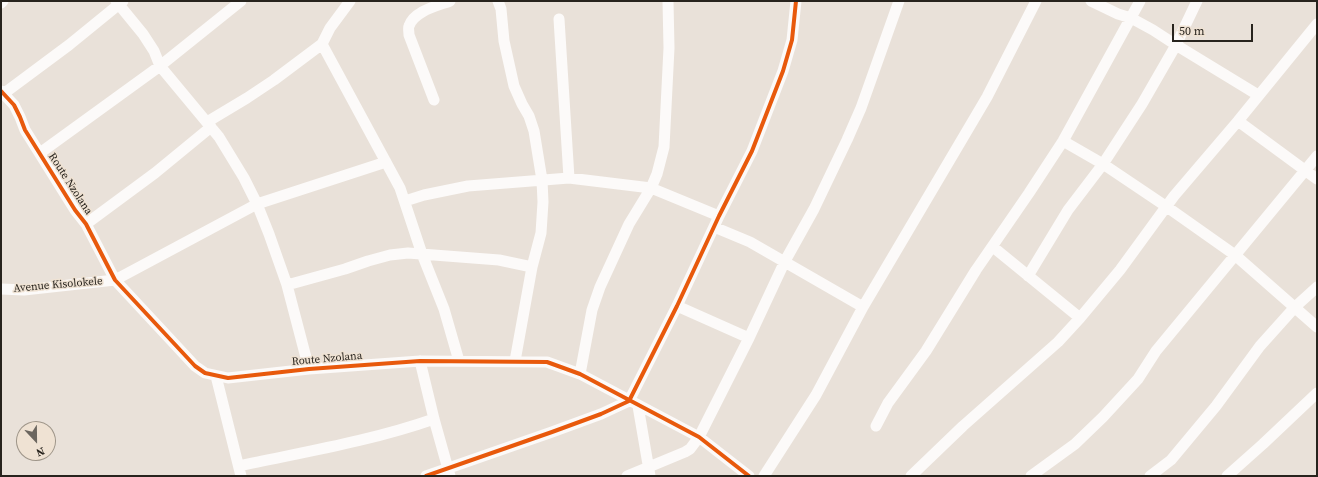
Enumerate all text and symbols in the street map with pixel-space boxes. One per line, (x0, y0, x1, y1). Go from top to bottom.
scale bar (1174, 16, 1255, 42)
text: 50 m (1179, 23, 1205, 39)
street label: Route Nzolana (45, 151, 95, 217)
street label: Avenue Kisolokele (13, 275, 103, 295)
street label: Route Nzolana (291, 349, 363, 369)
north arrow (16, 421, 56, 461)
text: N (34, 443, 47, 460)

